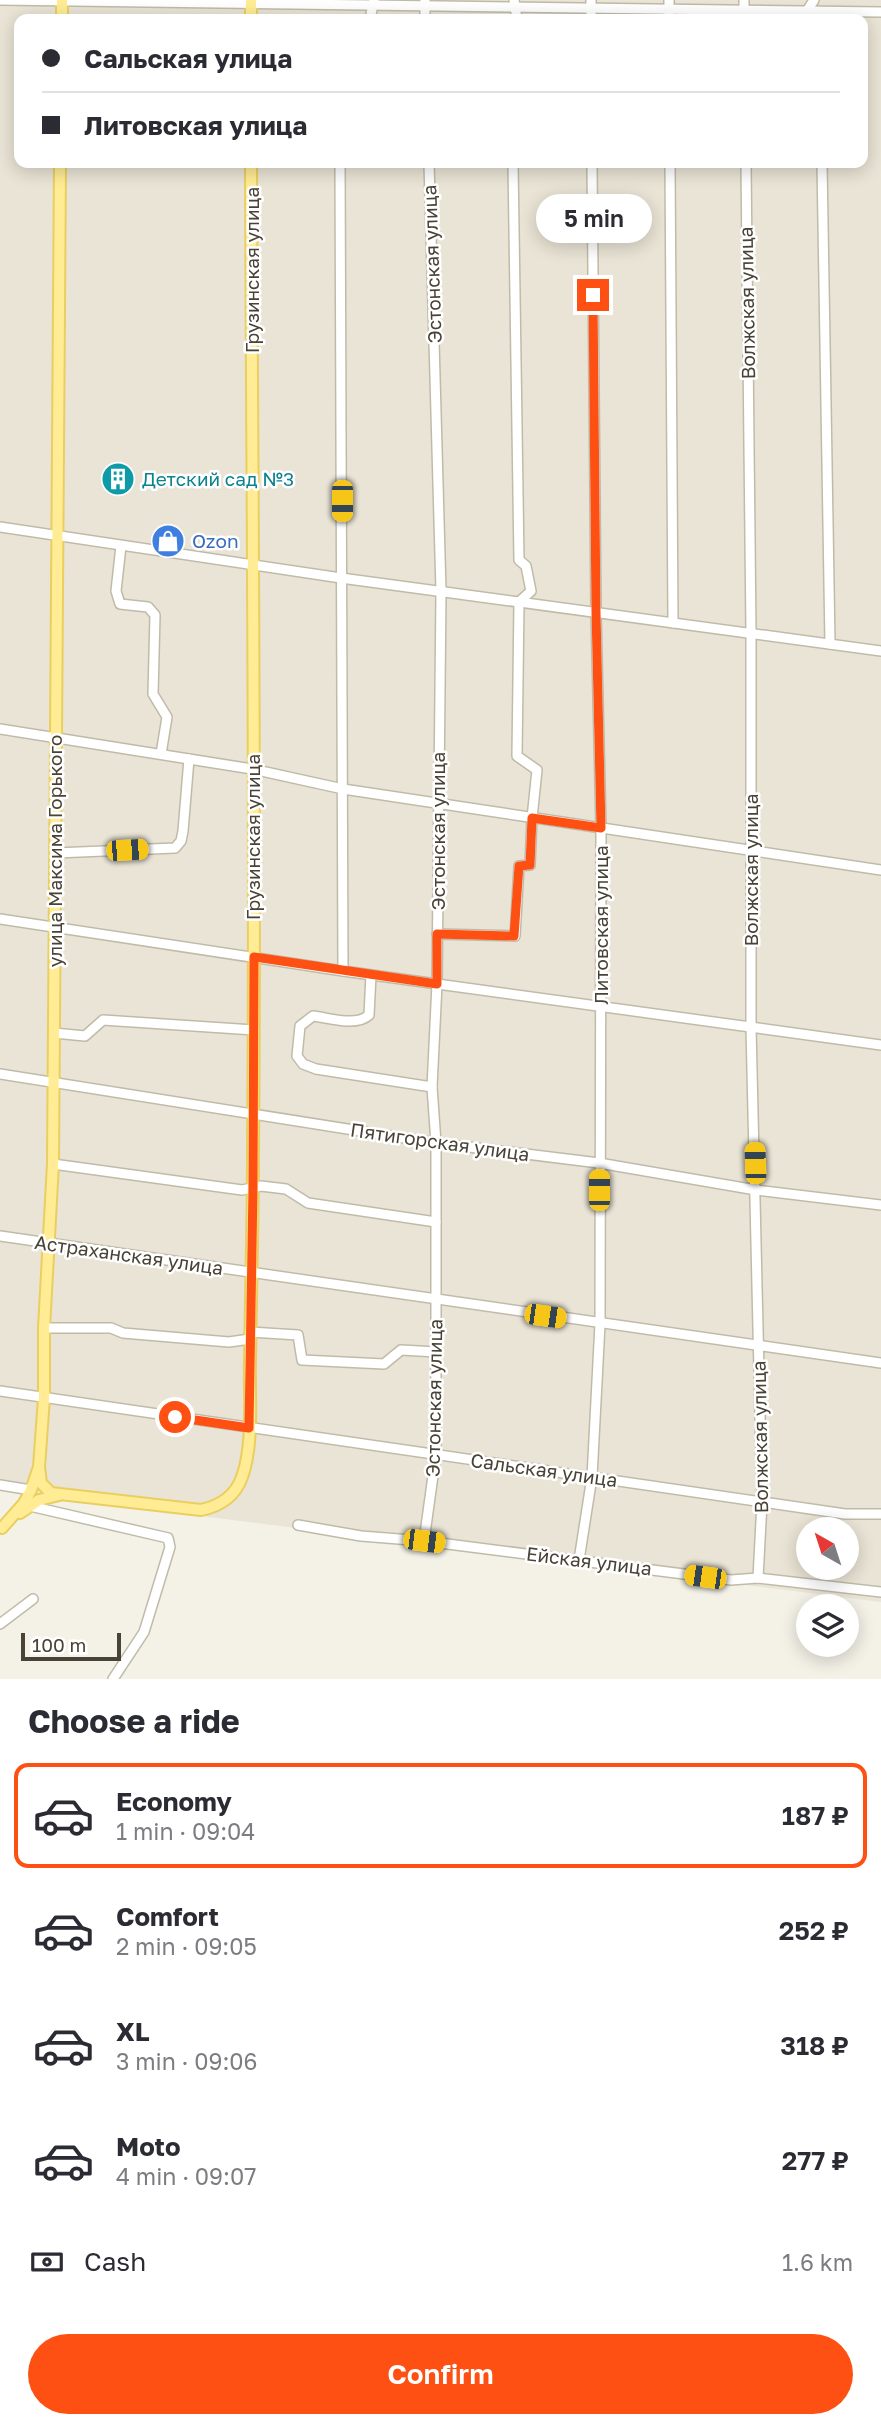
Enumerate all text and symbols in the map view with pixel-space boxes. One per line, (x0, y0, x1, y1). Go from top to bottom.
text: Сальская улица (84, 43, 292, 74)
text: Литовская улица (84, 110, 307, 141)
street label: Эстонская улица (417, 184, 446, 344)
street label: Грузинская улица (240, 187, 263, 353)
callout: 5 min (535, 194, 651, 243)
text: 5 min (564, 204, 624, 232)
street label: Волжская улица (734, 226, 759, 380)
route end (577, 279, 609, 311)
building icon: Детский сад №3 (99, 460, 137, 498)
place label: Детский сад №3 (142, 467, 294, 490)
car (332, 480, 353, 522)
shop icon: Ozon (149, 522, 187, 560)
place label: Ozon (192, 529, 239, 552)
street label: улица Максима Горького (43, 735, 66, 967)
street label: Эстонская улица (426, 752, 449, 910)
street label: Грузинская улица (241, 754, 264, 920)
street label: Волжская улица (739, 794, 762, 946)
car (106, 838, 149, 862)
street label: Литовская улица (589, 845, 612, 1005)
street label: Пятигорская улица (349, 1118, 531, 1165)
car (744, 1142, 767, 1184)
car (589, 1169, 610, 1211)
street label: Астраханская улица (33, 1230, 225, 1279)
car (523, 1303, 568, 1329)
street label: Эстонская улица (421, 1319, 446, 1477)
street label: Волжская улица (747, 1360, 772, 1514)
route start (159, 1401, 191, 1433)
street label: Сальская улица (469, 1448, 619, 1491)
north arrow (796, 1517, 859, 1580)
map controls (796, 1517, 859, 1657)
car (402, 1528, 447, 1554)
street label: Ейская улица (525, 1541, 653, 1580)
car (683, 1564, 728, 1590)
button: layers (796, 1594, 859, 1657)
scale bar (21, 1630, 121, 1662)
text: 100 m (32, 1633, 86, 1656)
text: Choose a ride (28, 1702, 240, 1740)
icon: car (32, 1784, 95, 1847)
text: Economy (116, 1786, 232, 1817)
text: 187 ₽ (782, 1800, 849, 1831)
text: 1 min · 09:04 (116, 1817, 255, 1845)
icon: car (32, 1899, 95, 1962)
text: Comfort (116, 1901, 219, 1932)
text: 252 ₽ (779, 1915, 849, 1946)
text: 2 min · 09:05 (116, 1932, 257, 1960)
icon: car (32, 2014, 95, 2077)
text: XL (116, 2016, 150, 2047)
text: 318 ₽ (780, 2030, 849, 2061)
text: 3 min · 09:06 (116, 2047, 258, 2075)
icon: car (32, 2129, 95, 2192)
text: Moto (116, 2131, 181, 2162)
text: 277 ₽ (782, 2145, 849, 2176)
text: 4 min · 09:07 (116, 2162, 256, 2190)
icon: cash (28, 2243, 66, 2281)
text: Cash (84, 2246, 146, 2277)
text: 1.6 km (782, 2248, 853, 2276)
button: Confirm (28, 2334, 853, 2414)

